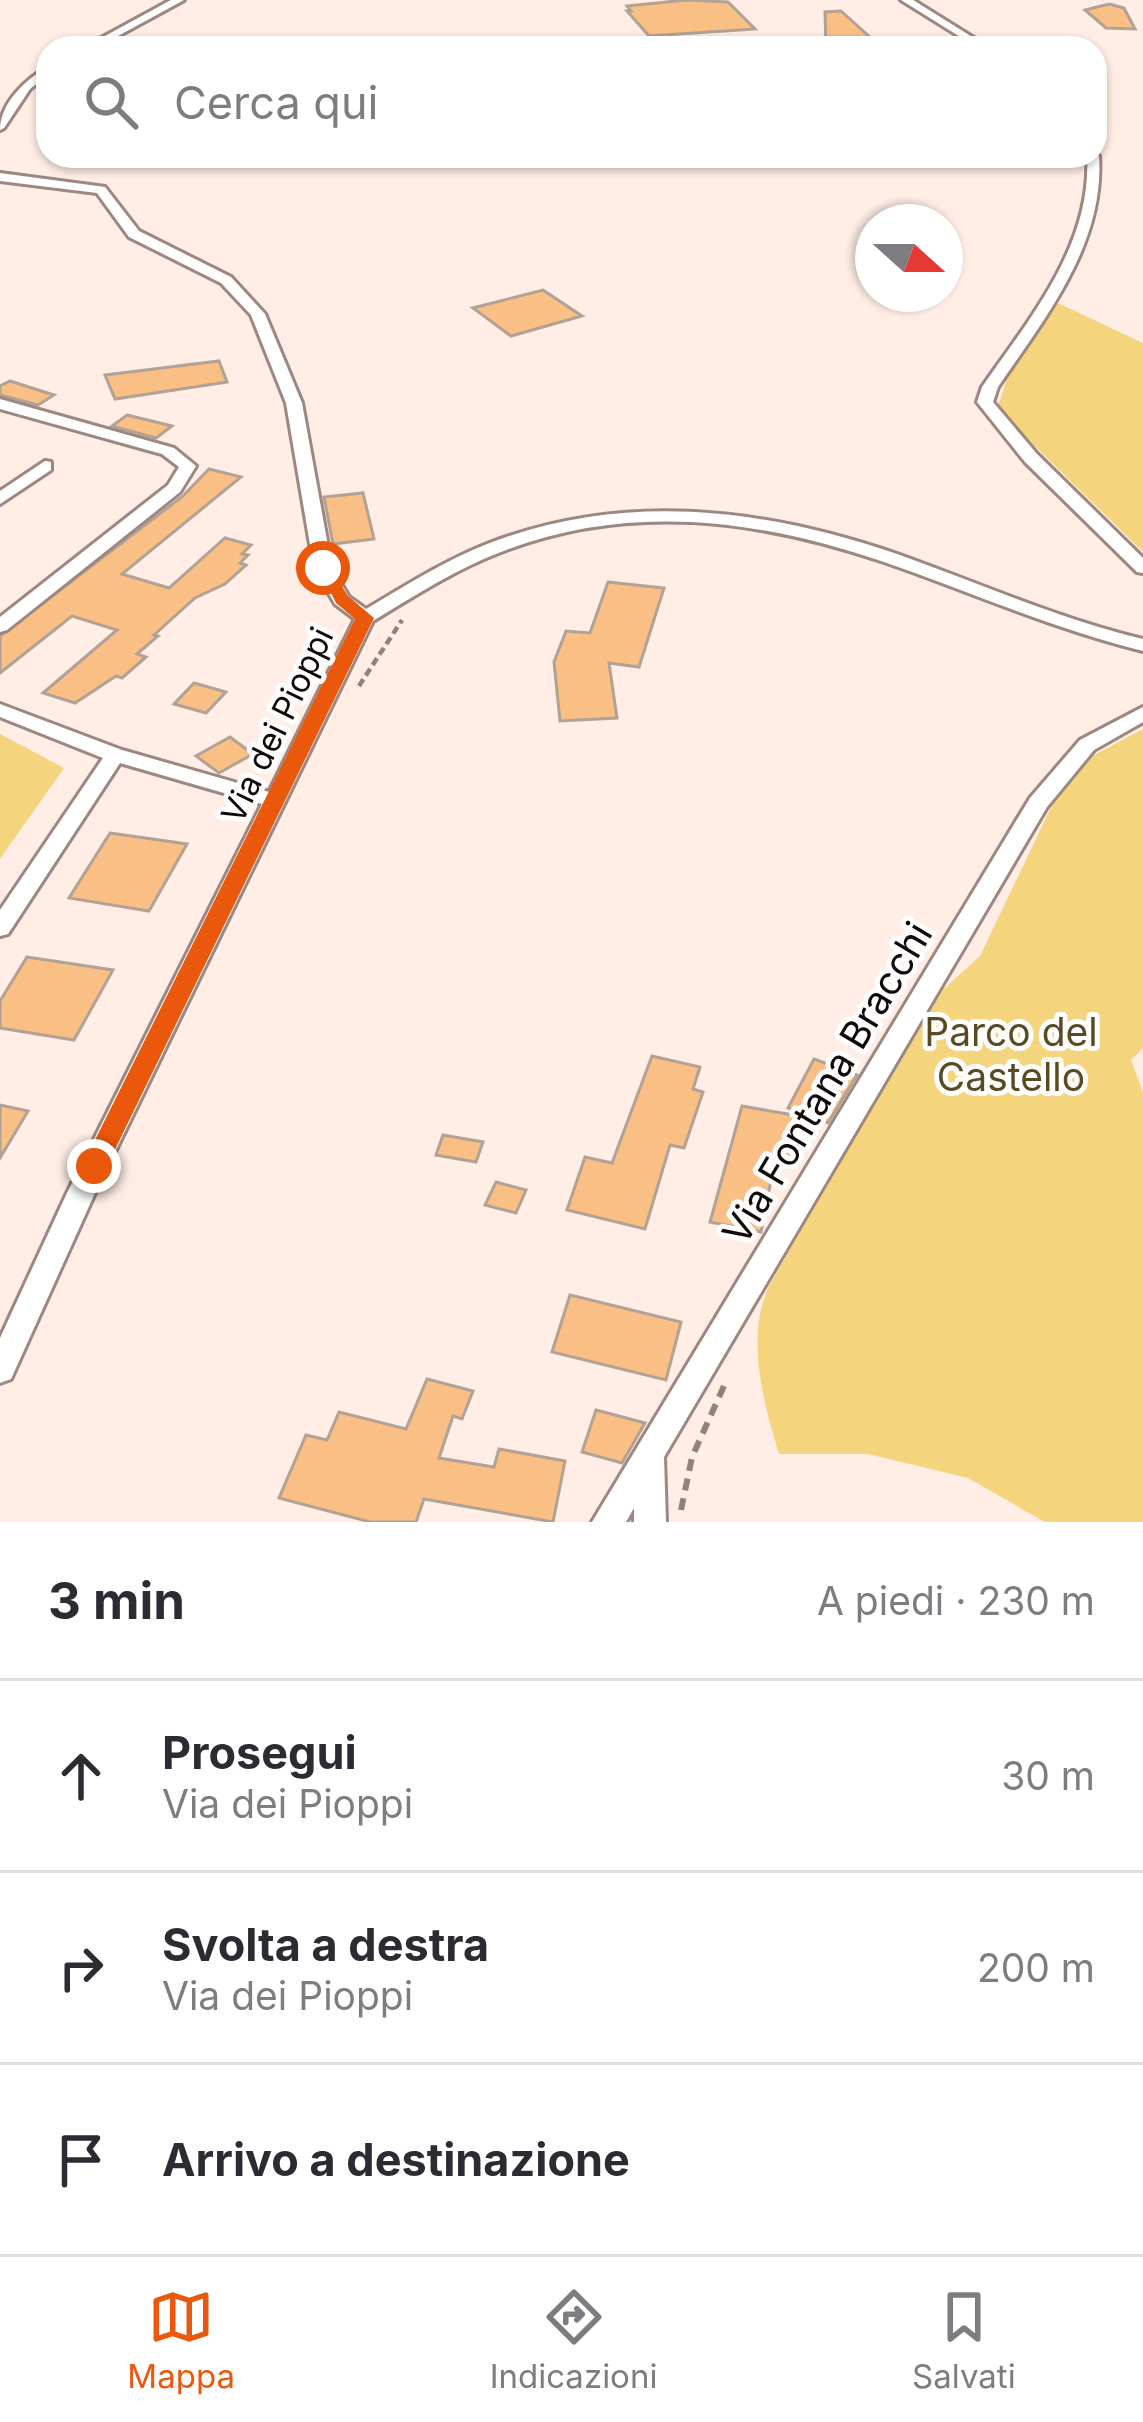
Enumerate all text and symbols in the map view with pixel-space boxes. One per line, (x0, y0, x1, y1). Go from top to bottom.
search box (36, 36, 1107, 168)
icon: search (78, 69, 144, 135)
text: Cerca qui (174, 75, 378, 130)
north arrow (855, 204, 963, 312)
route start (296, 541, 350, 595)
street label: Via dei Pioppi (212, 621, 342, 829)
street label: Via Fontana Bracchi (712, 913, 941, 1252)
park label: Parco del Castello (924, 1008, 1098, 1100)
route end (67, 1139, 121, 1193)
text: 3 min (48, 1570, 185, 1631)
text: A piedi · 230 m (817, 1577, 1095, 1624)
text: Prosegui (162, 1725, 357, 1780)
icon: ahead (48, 1743, 114, 1809)
text: 30 m (1001, 1752, 1095, 1799)
text: Via dei Pioppi (162, 1780, 413, 1827)
text: Svolta a destra (162, 1917, 489, 1972)
icon: right (48, 1935, 114, 2001)
text: 200 m (977, 1944, 1095, 1991)
text: Via dei Pioppi (162, 1972, 413, 2019)
icon: arrive (48, 2127, 114, 2193)
text: Arrivo a destinazione (162, 2132, 630, 2187)
tab: Mappa (127, 2284, 235, 2396)
tab: Indicazioni (490, 2284, 657, 2396)
tab: Salvati (912, 2284, 1016, 2396)

